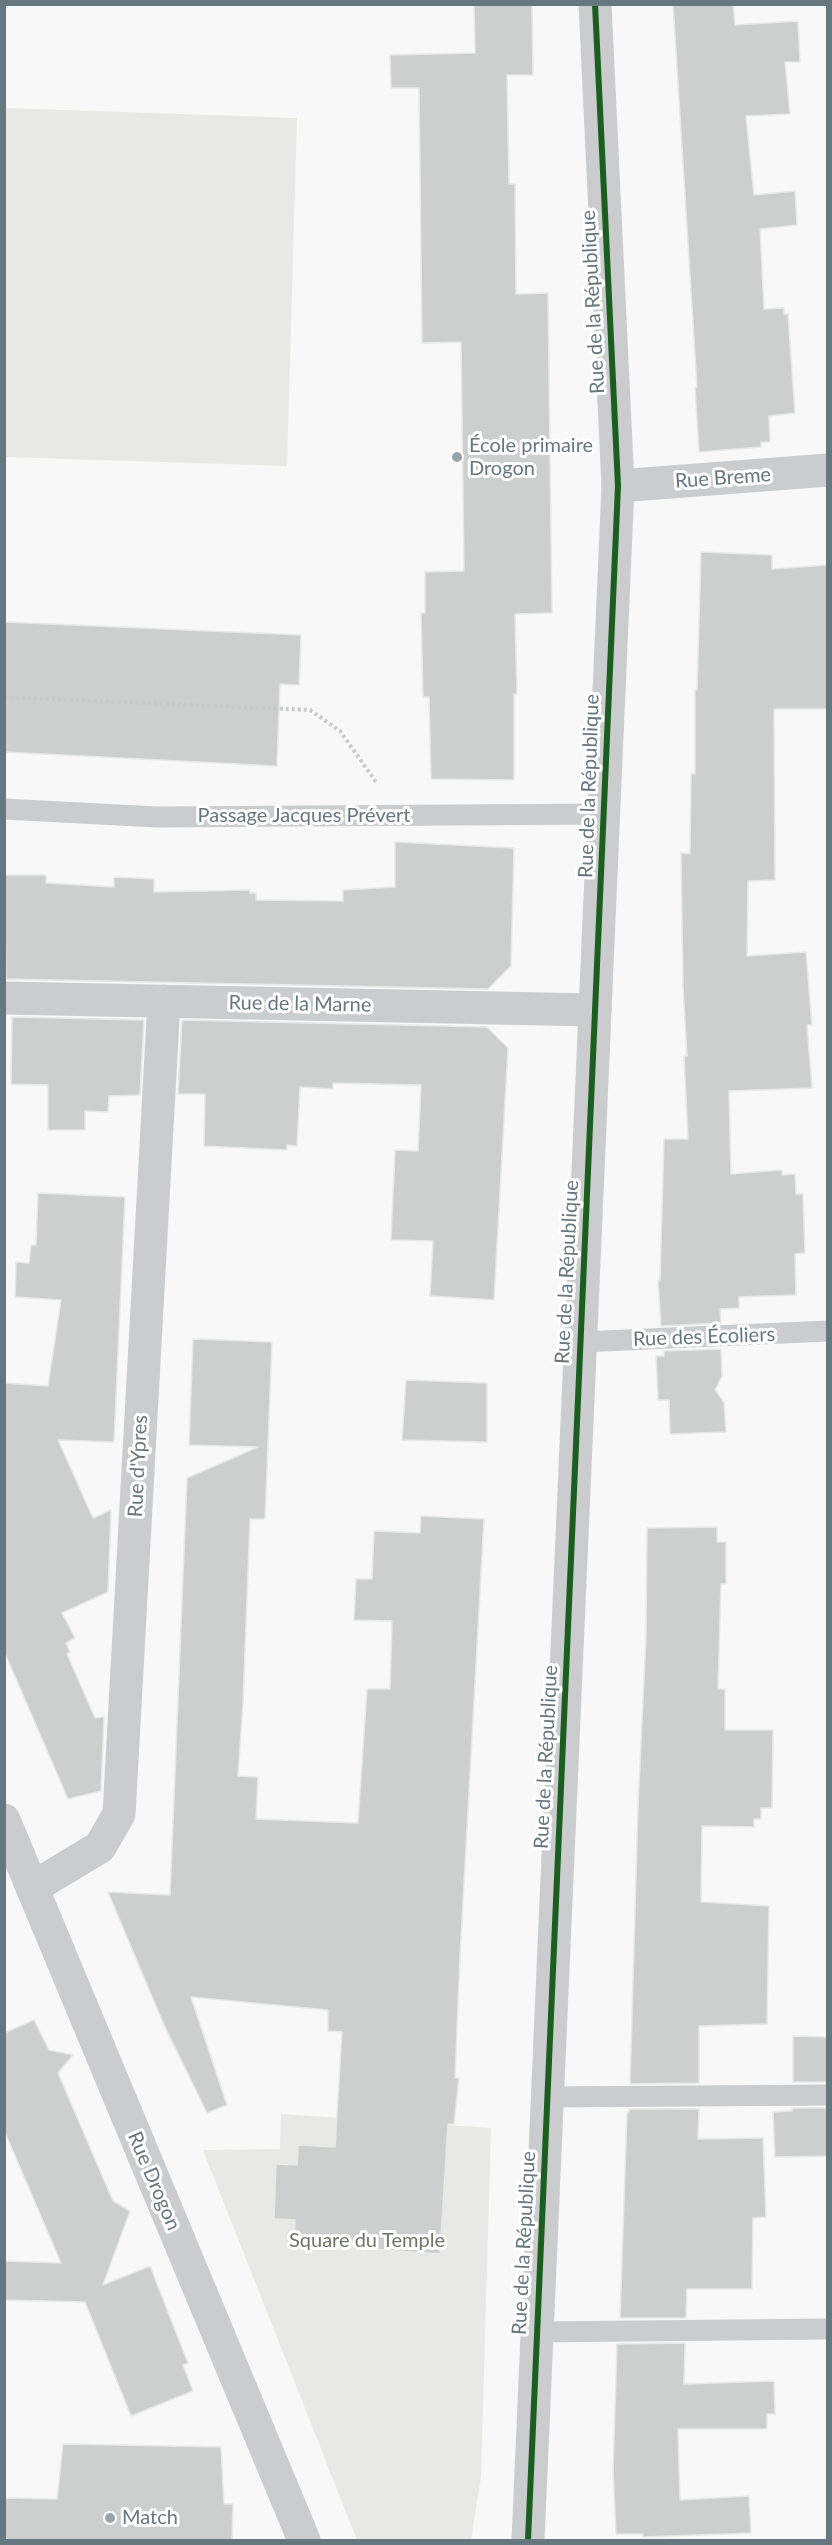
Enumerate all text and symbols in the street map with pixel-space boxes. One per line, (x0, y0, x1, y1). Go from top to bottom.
street label: Rue de la République (576, 209, 610, 395)
place label: École primaire Drogon (469, 434, 593, 481)
marker: École primaire Drogon (450, 450, 464, 464)
street label: Rue Breme (674, 463, 772, 493)
street label: Rue de la République (574, 694, 604, 878)
street label: Passage Jacques Prévert (198, 804, 410, 828)
street label: Rue de la Marne (228, 991, 372, 1017)
street label: Rue de la République (550, 1179, 584, 1365)
street label: Rue des Écoliers (633, 1323, 775, 1351)
street label: Rue d'Ypres (123, 1414, 153, 1518)
street label: Rue de la République (529, 1664, 563, 1850)
street label: Rue Drogon (122, 2128, 186, 2234)
street label: Rue de la République (507, 2150, 541, 2336)
park label: Square du Temple (289, 2229, 445, 2253)
place label: Match (122, 2506, 178, 2530)
marker: Match (103, 2511, 117, 2525)

